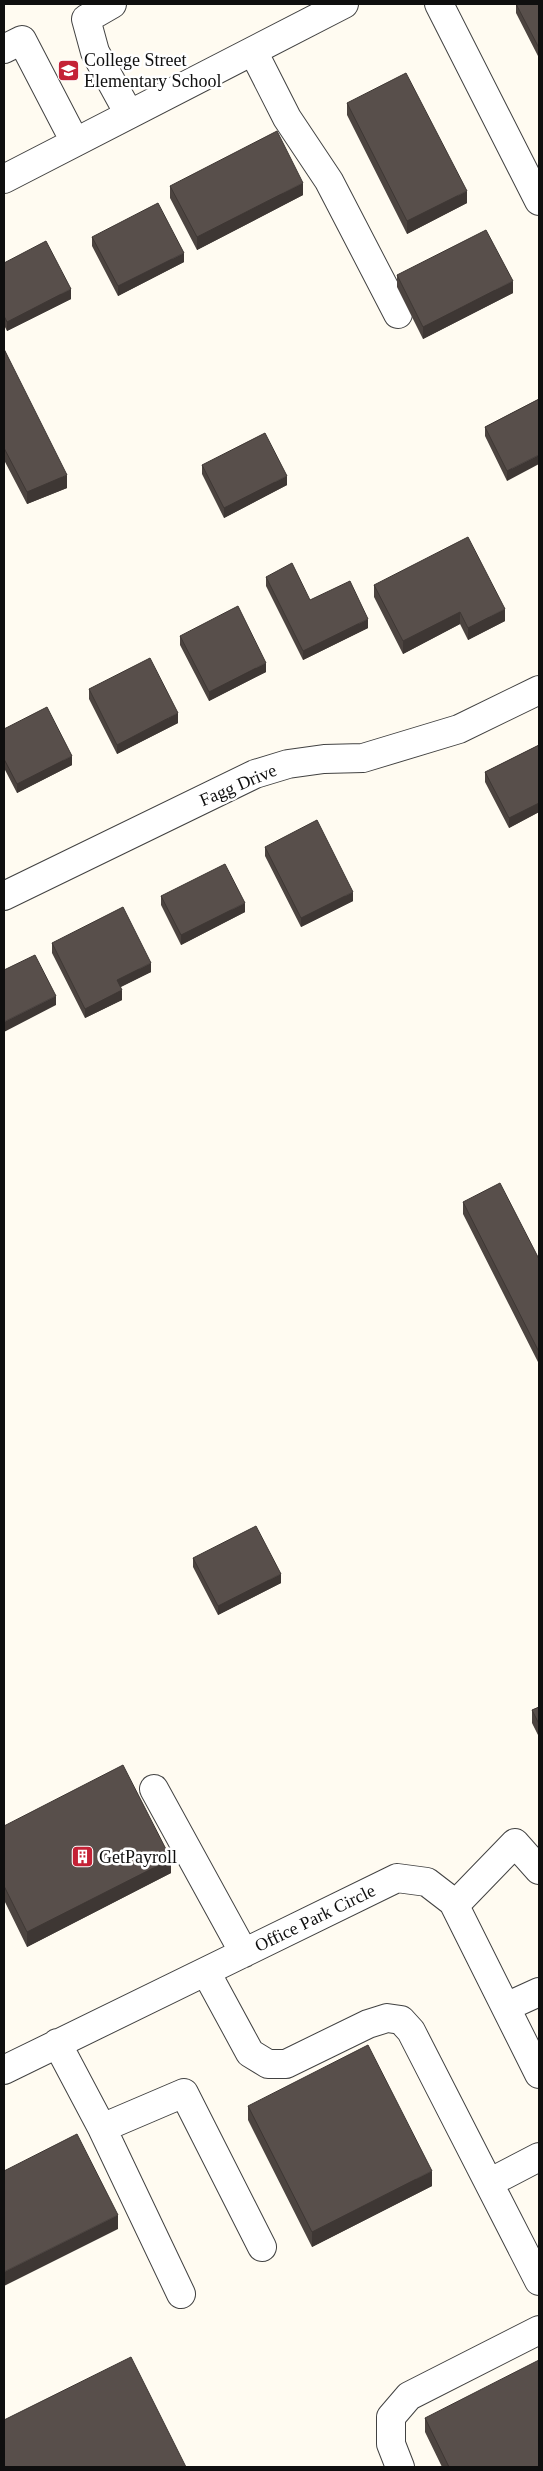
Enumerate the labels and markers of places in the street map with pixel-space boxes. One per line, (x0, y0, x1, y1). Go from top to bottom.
place label: College Street Elementary School (84, 50, 221, 91)
school or university icon: College Street Elementary School (56, 58, 80, 82)
building icon: GetPayroll (71, 1845, 95, 1869)
place label: GetPayroll (99, 1847, 177, 1867)

